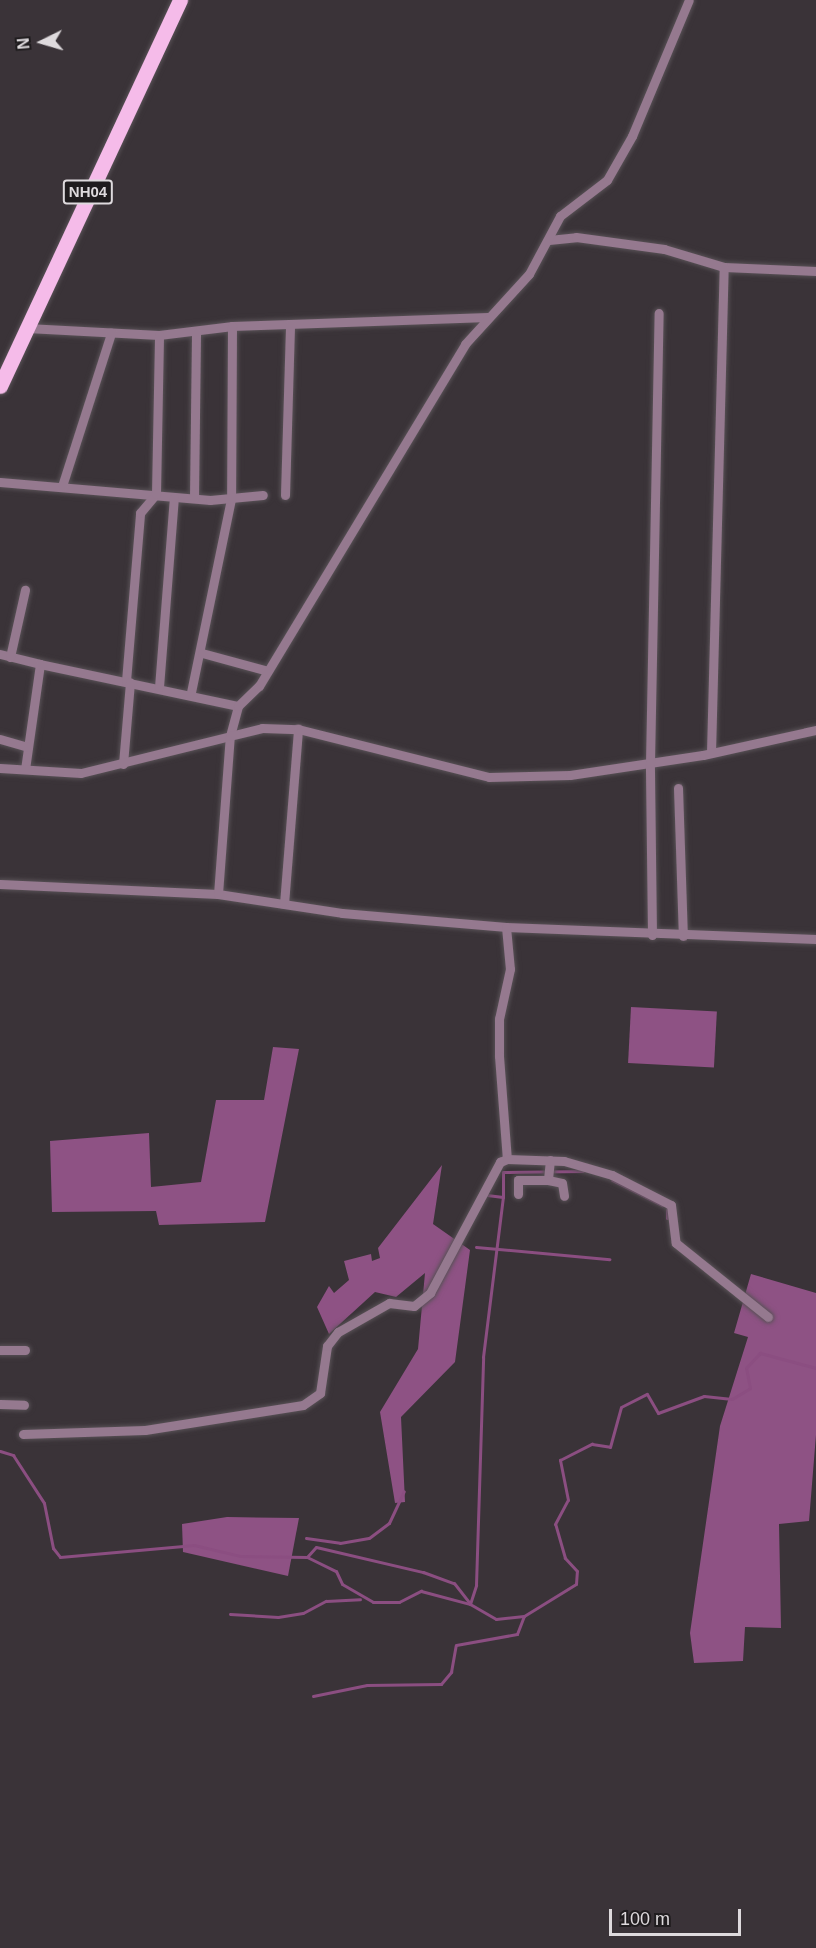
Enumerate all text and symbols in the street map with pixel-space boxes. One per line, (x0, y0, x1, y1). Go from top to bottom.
north arrow (12, 12, 72, 72)
text: N (15, 37, 33, 50)
road number: NH04 (62, 180, 113, 204)
scale bar (612, 1897, 744, 1935)
text: 100 m (620, 1909, 670, 1929)

